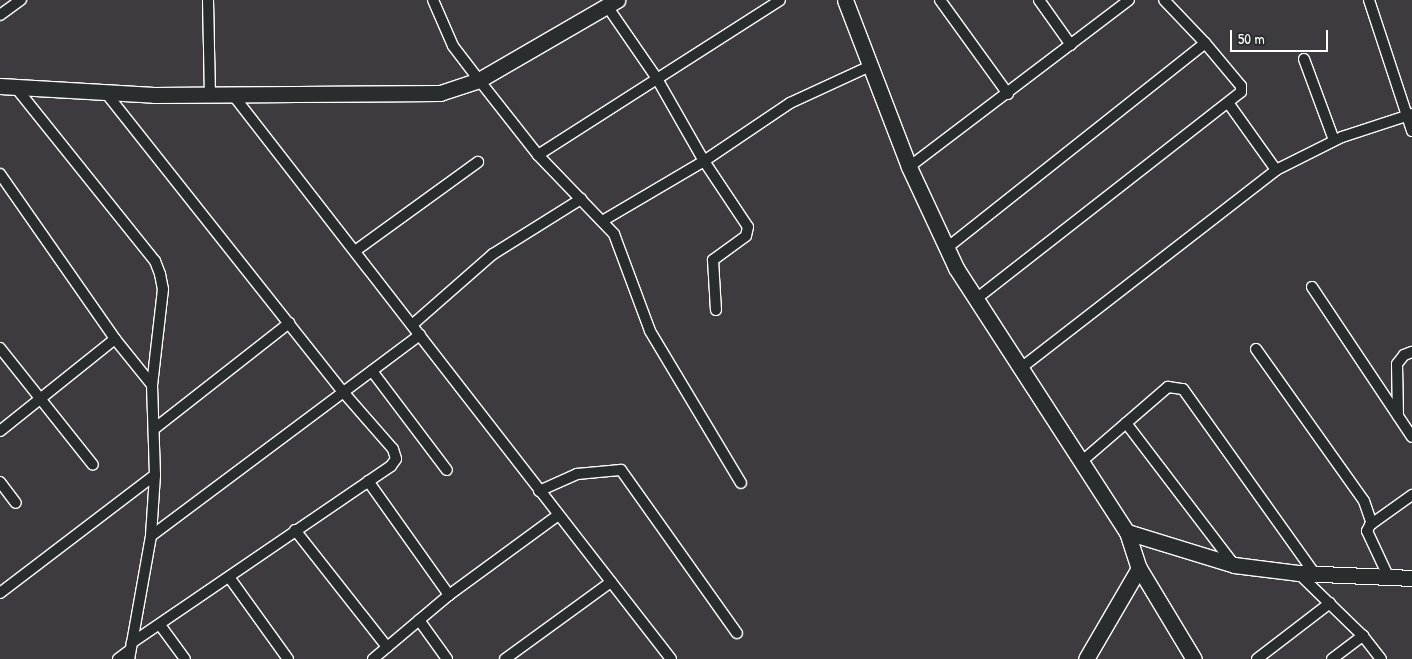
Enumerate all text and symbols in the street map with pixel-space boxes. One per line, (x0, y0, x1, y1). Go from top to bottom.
scale bar (1232, 20, 1330, 52)
text: 50 m (1238, 28, 1265, 49)

